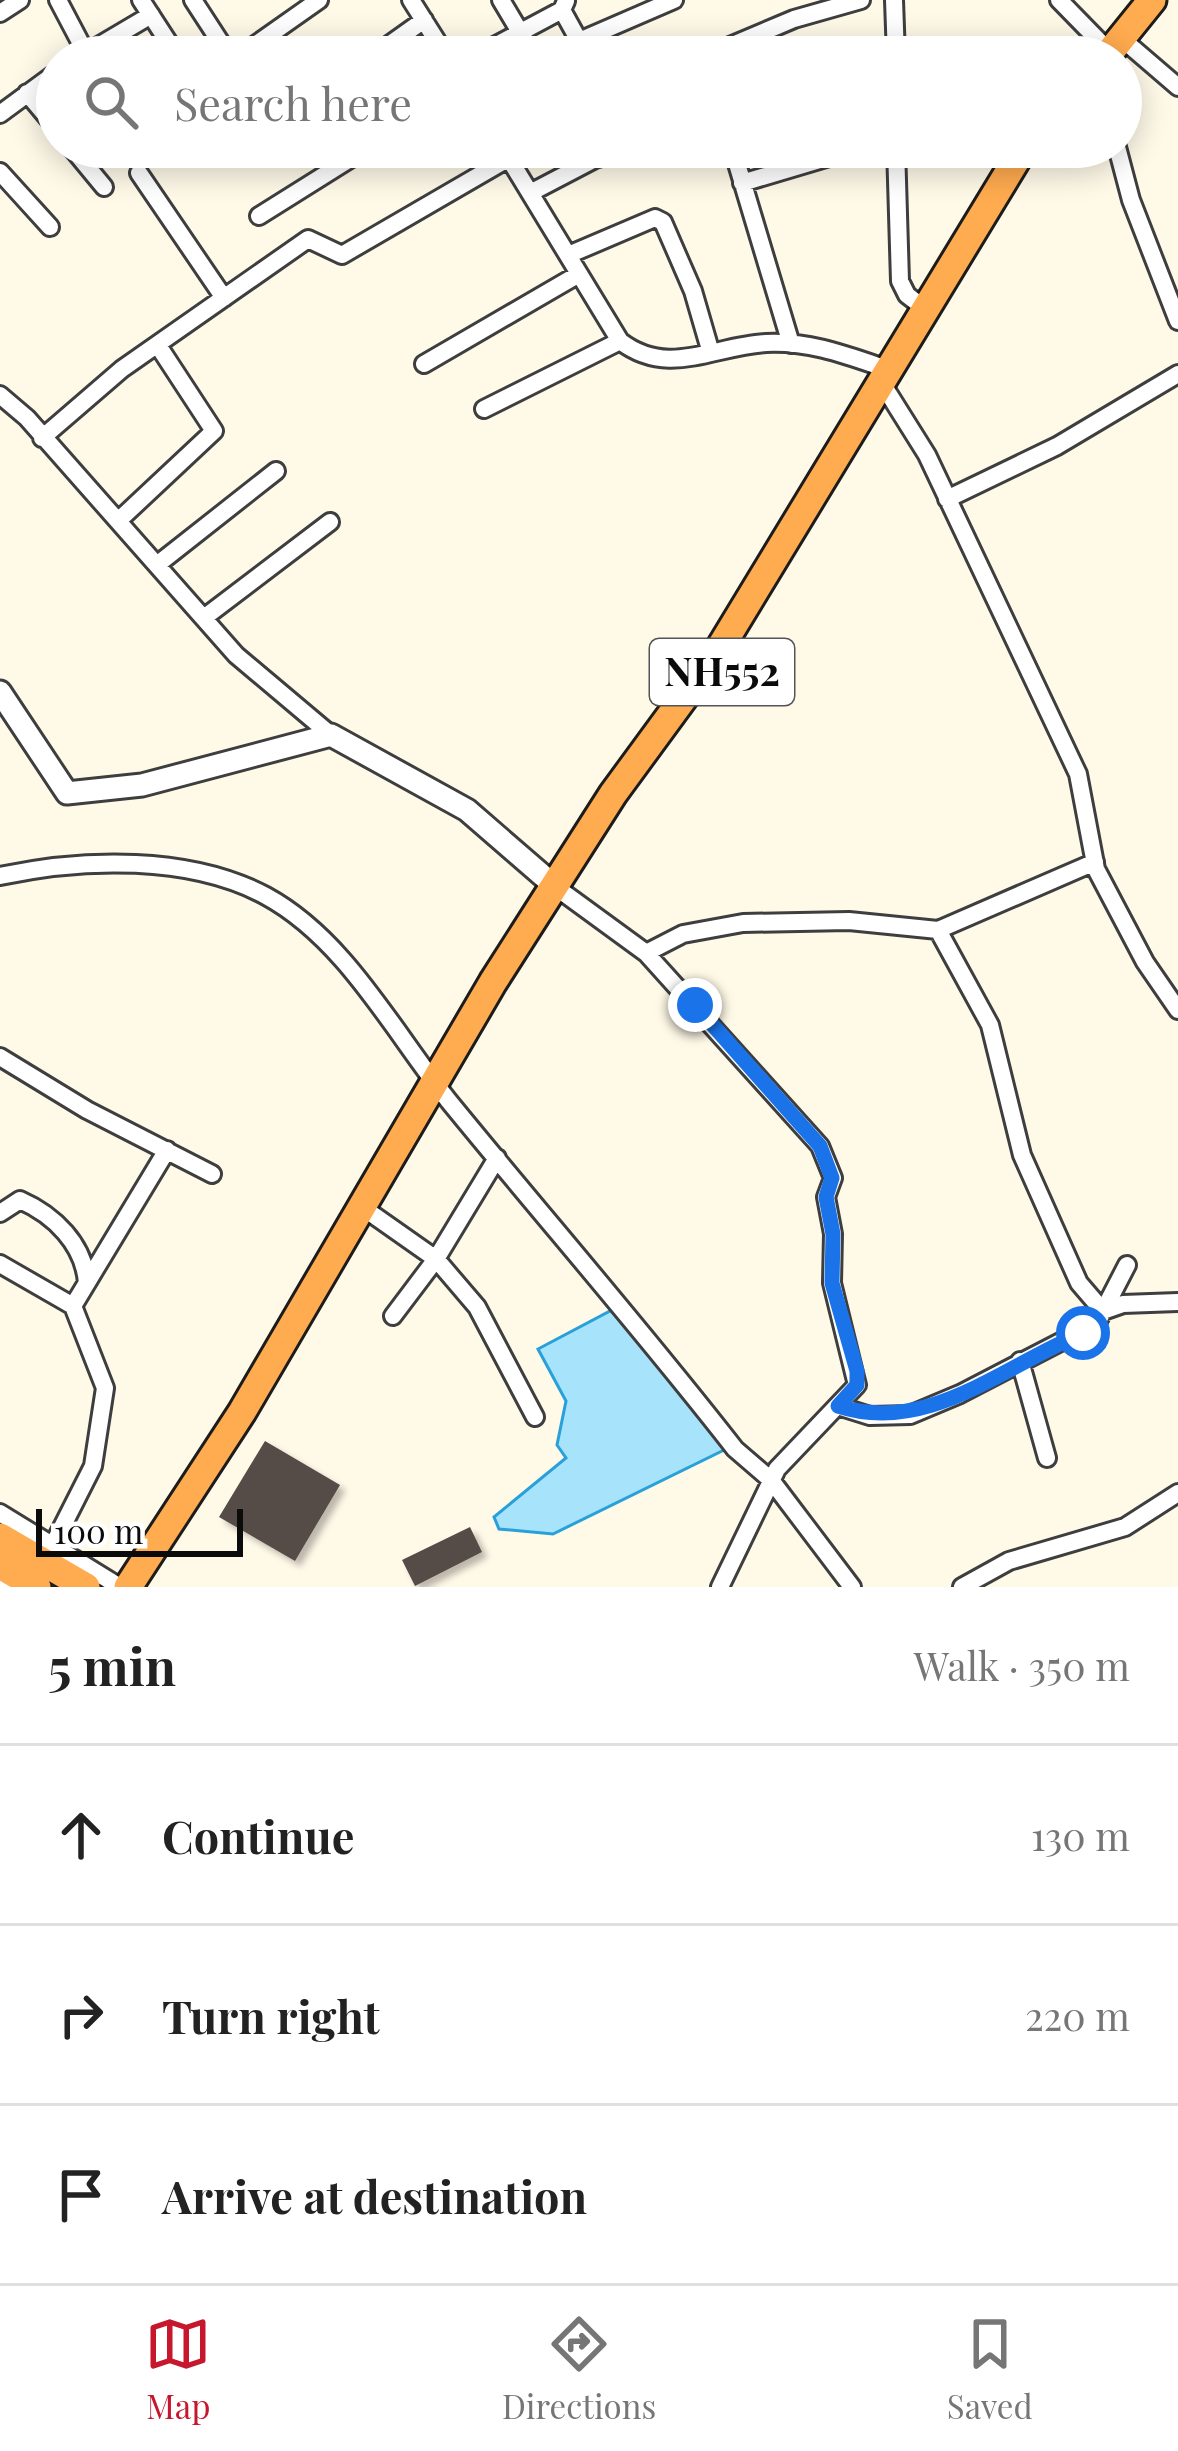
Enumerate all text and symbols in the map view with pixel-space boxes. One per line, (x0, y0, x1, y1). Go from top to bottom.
search box (36, 36, 1142, 168)
icon: search (78, 69, 144, 135)
text: Search here (174, 72, 412, 132)
road number: NH552 (650, 639, 794, 705)
route end (668, 978, 722, 1032)
route start (1056, 1306, 1110, 1360)
scale bar (36, 1503, 243, 1556)
text: 100 m (54, 1508, 143, 1552)
text: 5 min (48, 1631, 176, 1699)
text: Walk · 350 m (914, 1639, 1130, 1691)
icon: ahead (48, 1802, 114, 1868)
text: Continue (162, 1805, 354, 1865)
text: 130 m (1031, 1809, 1130, 1861)
icon: right (48, 1982, 114, 2048)
text: Turn right (162, 1985, 380, 2045)
text: 220 m (1025, 1989, 1130, 2041)
icon: arrive (48, 2162, 114, 2228)
text: Arrive at destination (162, 2165, 587, 2225)
tab: Map (145, 2311, 211, 2427)
tab: Directions (502, 2311, 656, 2427)
tab: Saved (947, 2311, 1033, 2427)

